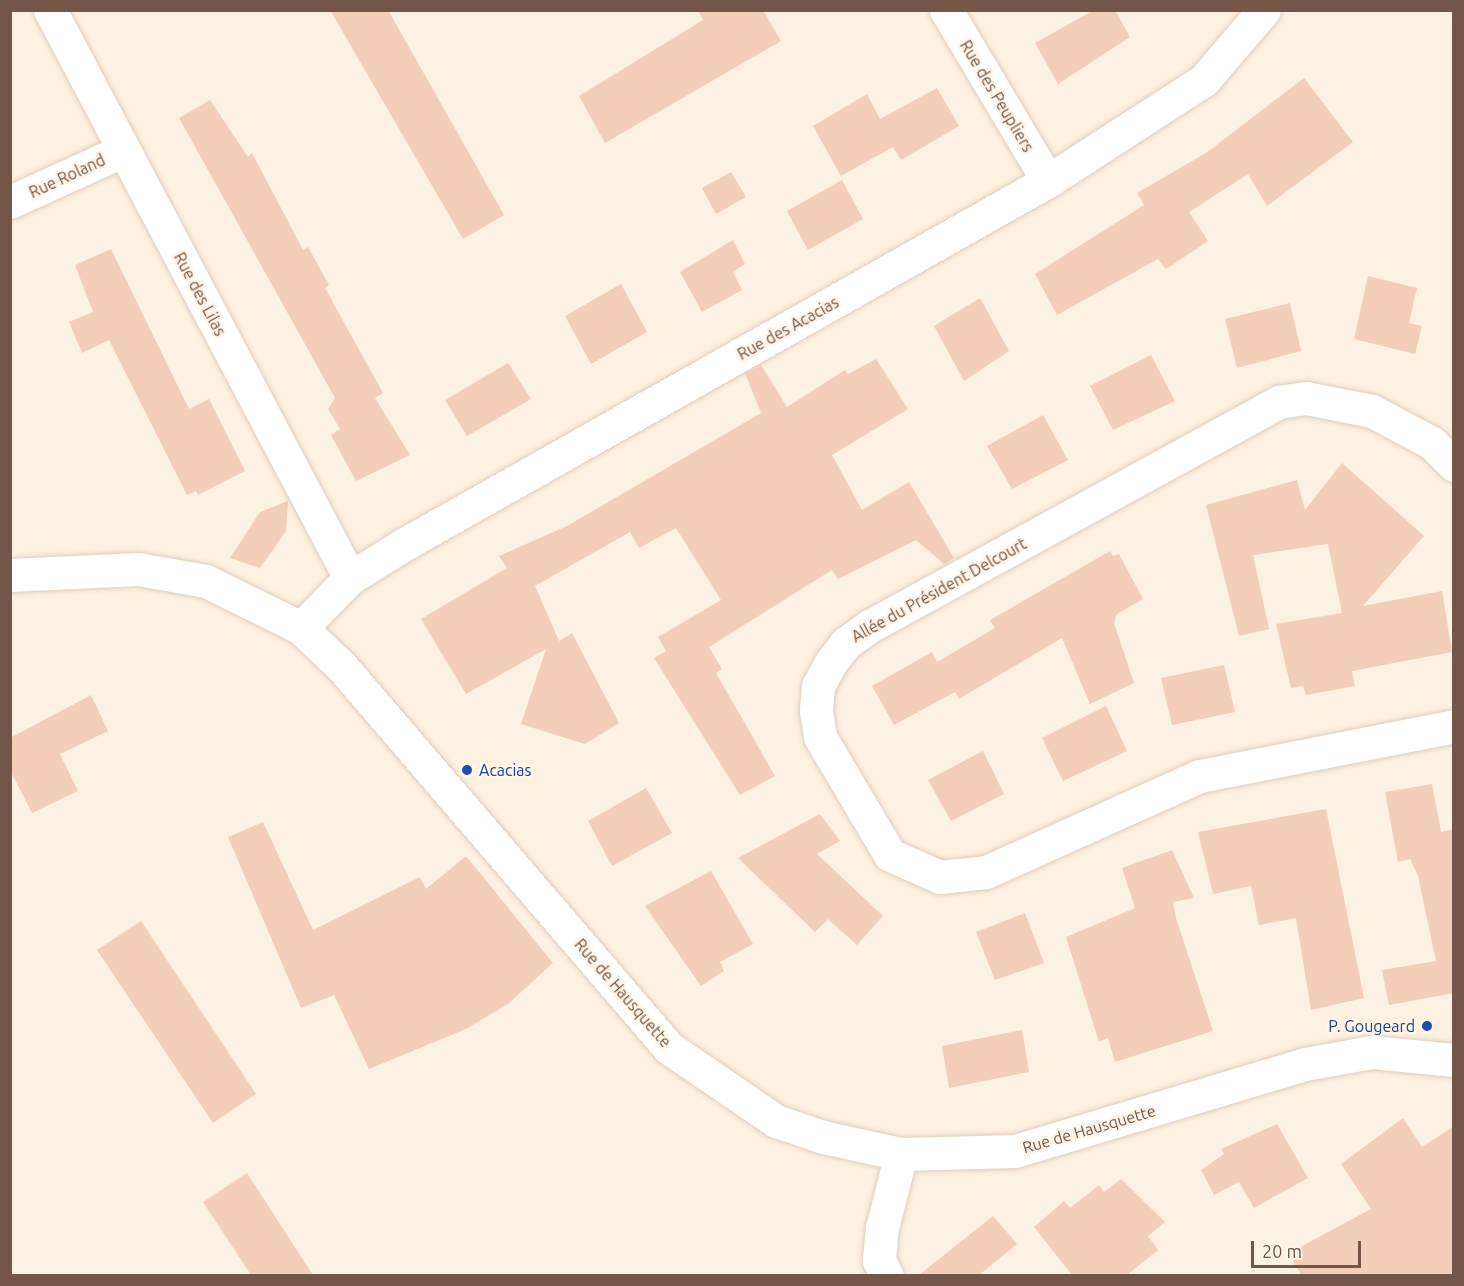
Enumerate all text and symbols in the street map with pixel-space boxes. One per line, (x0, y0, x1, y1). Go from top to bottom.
street label: Rue des Peupliers (956, 37, 1038, 155)
street label: Rue Roland (26, 150, 108, 202)
street label: Rue des Lilas (170, 249, 230, 339)
street label: Rue des Acacias (734, 292, 842, 364)
street label: Allée du Président Delcourt (848, 534, 1030, 646)
place label: Acacias (479, 760, 531, 780)
marker: Acacias (460, 763, 474, 777)
street label: Rue de Hausquette (571, 935, 675, 1051)
place label: P. Gougeard (1328, 1016, 1415, 1036)
marker: P. Gougeard (1420, 1019, 1434, 1033)
street label: Rue de Hausquette (1020, 1101, 1158, 1157)
scale bar (1254, 1229, 1364, 1267)
text: 20 m (1262, 1241, 1302, 1261)

